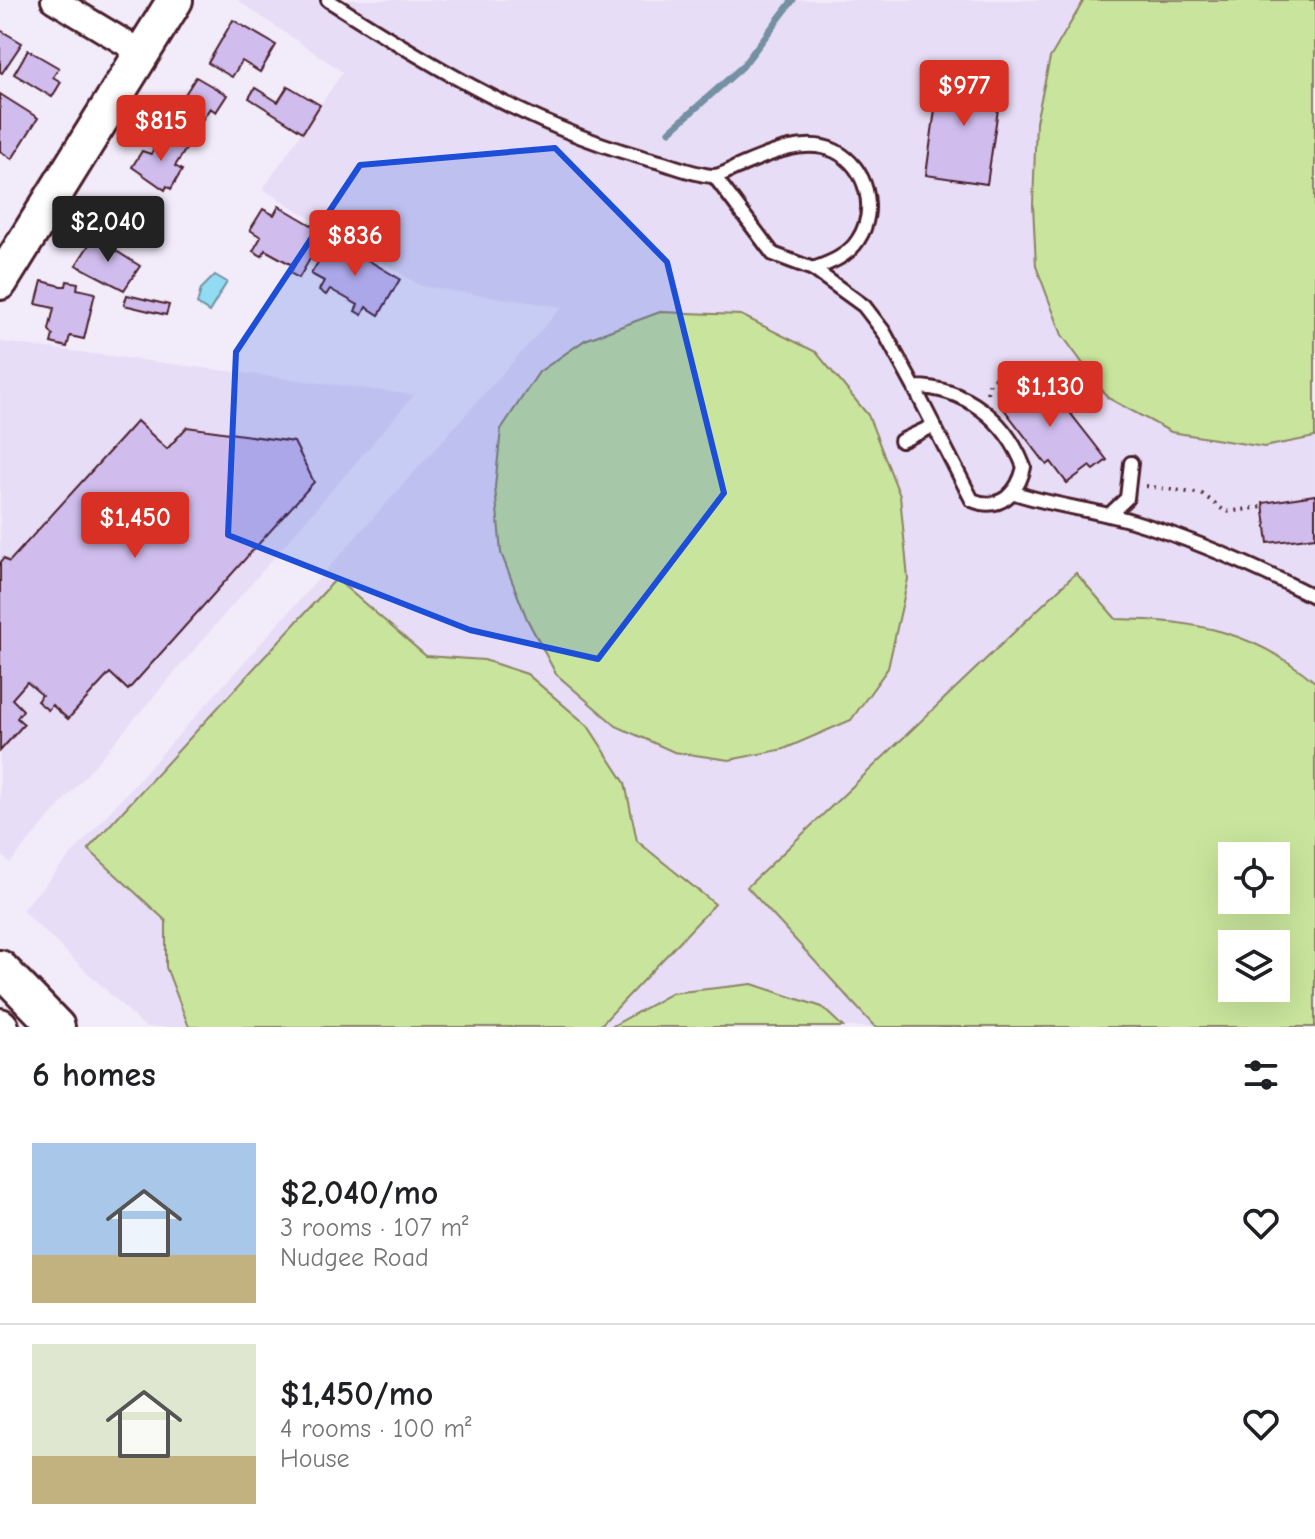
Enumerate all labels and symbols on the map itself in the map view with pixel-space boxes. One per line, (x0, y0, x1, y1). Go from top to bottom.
pin: $977 (917, 60, 1011, 128)
pin: $815 (114, 95, 208, 163)
pin: $2,040 (43, 196, 173, 264)
pin: $836 (308, 210, 402, 278)
pin: $1,130 (985, 361, 1115, 429)
pin: $1,450 (70, 492, 200, 560)

